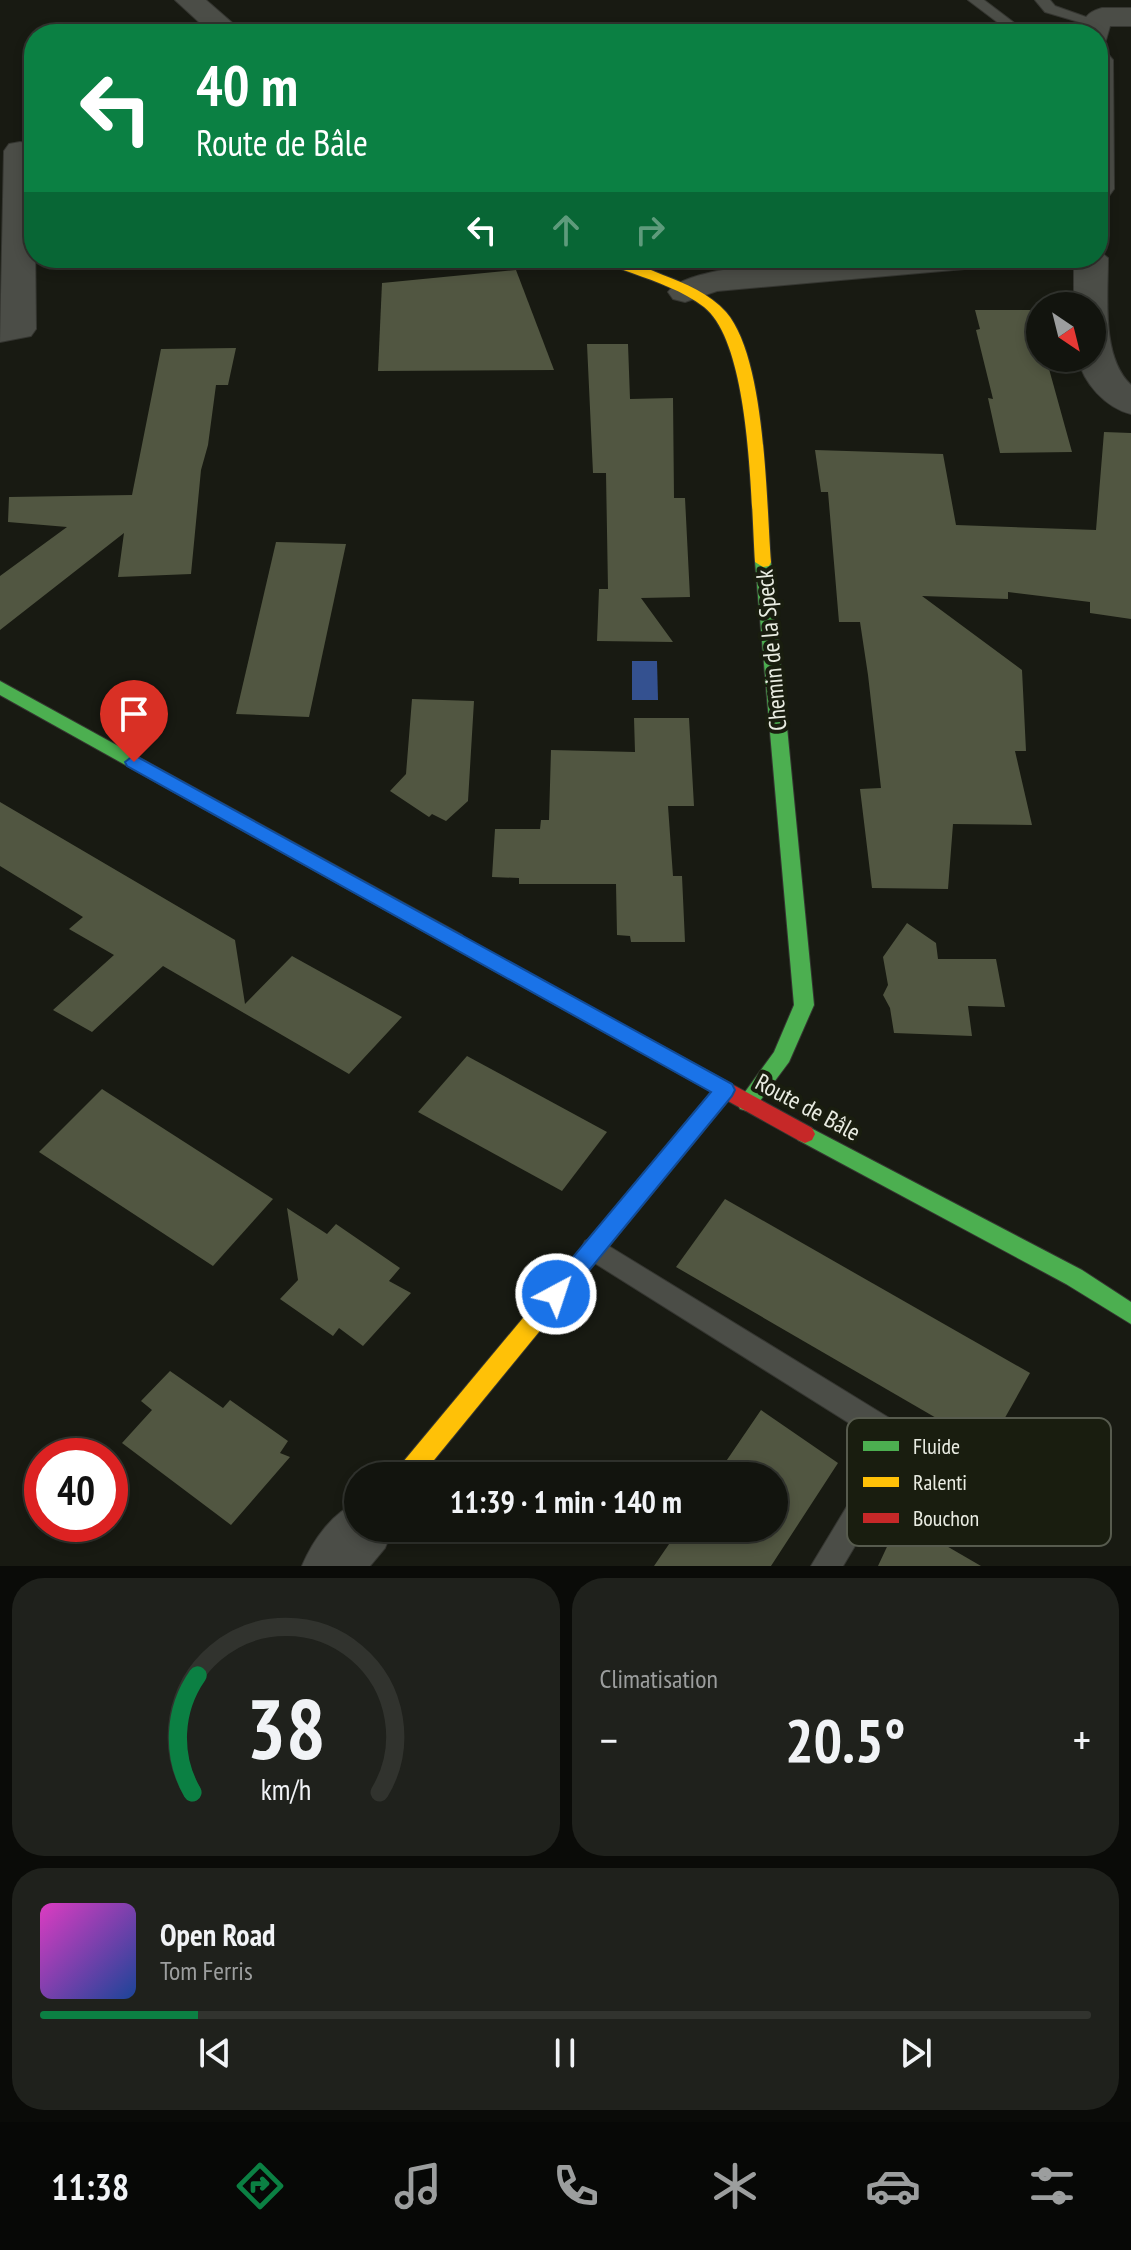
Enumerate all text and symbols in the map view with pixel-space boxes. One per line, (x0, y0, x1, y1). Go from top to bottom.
text: 40 m (196, 49, 298, 121)
icon: left (64, 56, 168, 160)
text: Route de Bâle (196, 119, 368, 166)
icon: left (460, 208, 504, 252)
icon: ahead (544, 208, 588, 252)
icon: right (628, 208, 672, 252)
north arrow (1026, 292, 1106, 372)
map controls (1026, 292, 1106, 372)
street label: Chemin de la Speck (748, 567, 793, 732)
pin (100, 680, 168, 762)
icon: arrive (112, 692, 156, 736)
street label: Route de Bâle (750, 1066, 866, 1148)
position arrow (514, 1252, 598, 1336)
legend (847, 1418, 1111, 1546)
text: Fluide (913, 1432, 960, 1460)
speed limit sign: 40 (24, 1438, 128, 1542)
text: Ralenti (913, 1468, 967, 1496)
text: 11:39 · 1 min · 140 m (450, 1482, 682, 1521)
text: Bouchon (913, 1504, 979, 1532)
text: Climatisation (600, 1662, 718, 1695)
text: 38 (246, 1674, 326, 1782)
text: 20.5° (785, 1701, 906, 1779)
text: − (600, 1711, 618, 1768)
text: + (1073, 1711, 1091, 1768)
text: km/h (260, 1771, 311, 1808)
text: Open Road (160, 1915, 275, 1954)
text: Tom Ferris (160, 1954, 253, 1987)
icon: previous (193, 2031, 237, 2075)
icon: pause (543, 2031, 587, 2075)
icon: next (894, 2031, 938, 2075)
icon: directions (232, 2158, 288, 2214)
icon: music (390, 2158, 446, 2214)
icon: phone (548, 2158, 604, 2214)
icon: climate (707, 2158, 763, 2214)
icon: car (865, 2158, 921, 2214)
icon: filters (1024, 2158, 1080, 2214)
text: 11:38 (51, 2163, 129, 2210)

